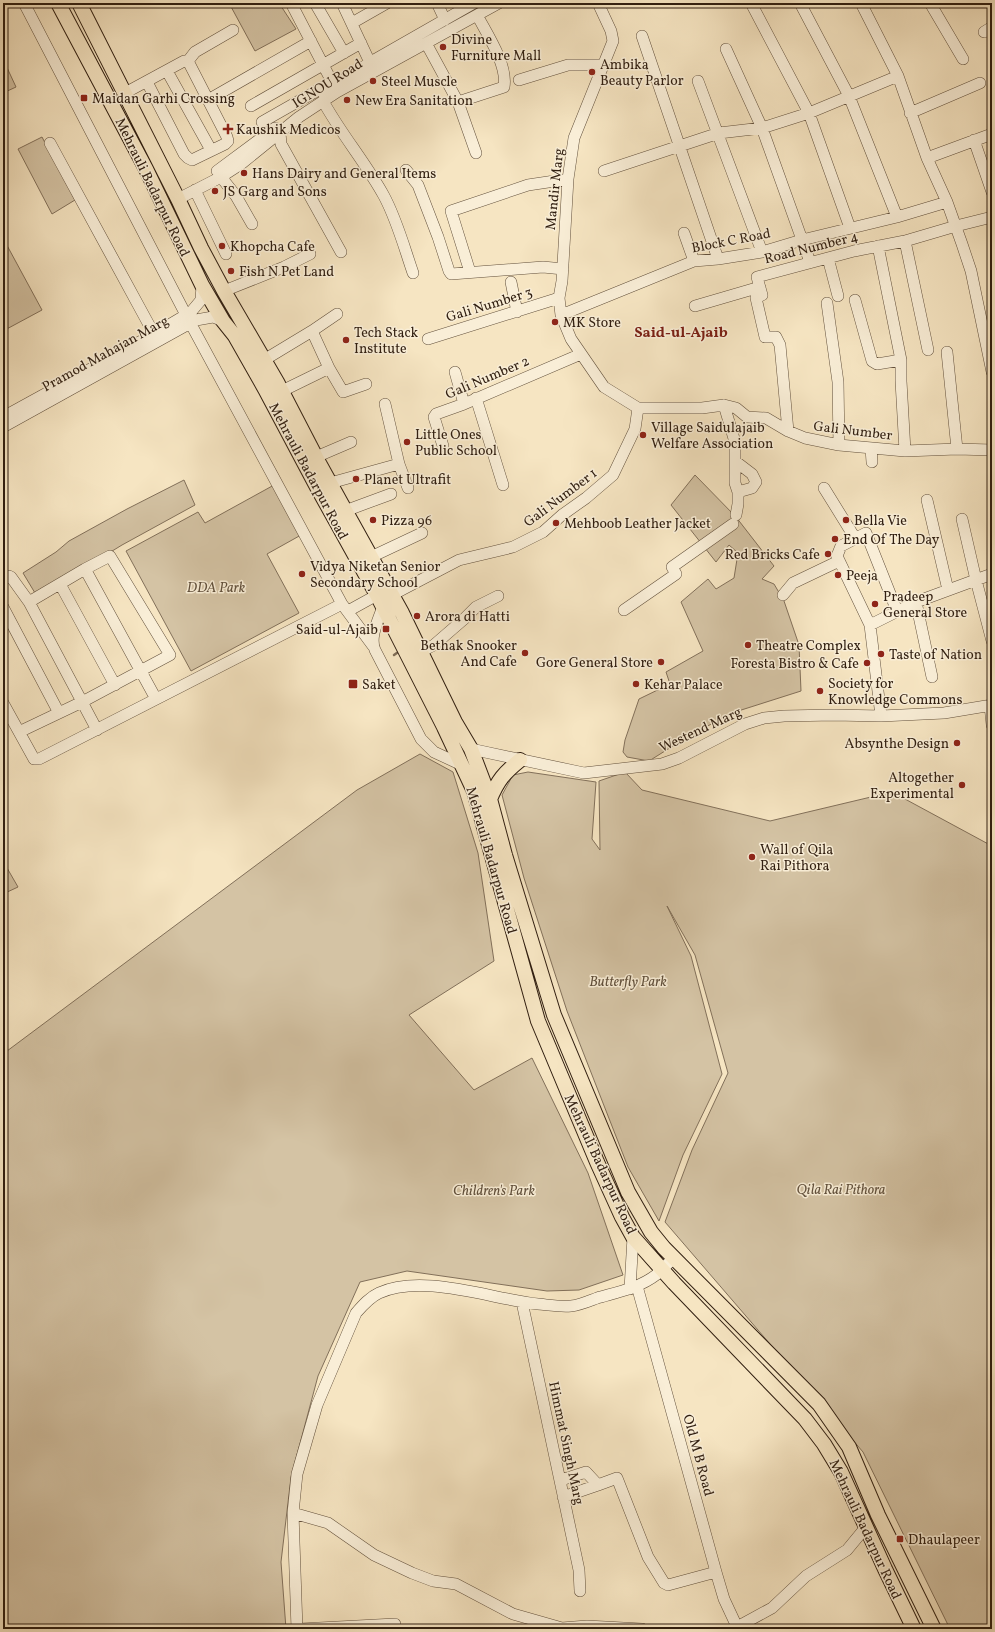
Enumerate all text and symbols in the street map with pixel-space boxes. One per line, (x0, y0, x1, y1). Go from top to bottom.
place label: Divine Furniture Mall (451, 31, 541, 66)
marker: Divine Furniture Mall (438, 42, 448, 52)
street label: IGNOU Road (289, 55, 367, 113)
place label: Ambika Beauty Parlor (600, 56, 684, 91)
marker: Ambika Beauty Parlor (587, 67, 597, 77)
place label: Steel Muscle (381, 73, 457, 92)
marker: Steel Muscle (368, 76, 378, 86)
place label: Maidan Garhi Crossing (92, 90, 235, 109)
place label: New Era Sanitation (355, 92, 473, 111)
marker: Maidan Garhi Crossing (79, 93, 89, 103)
marker: New Era Sanitation (342, 95, 352, 105)
street label: Mehrauli Badarpur Road (110, 115, 194, 260)
place label: Kaushik Medicos (236, 121, 341, 140)
marker: Kaushik Medicos (223, 124, 233, 134)
street label: Mandir Marg (542, 147, 569, 231)
place label: Hans Dairy and General Items (252, 165, 436, 184)
marker: Hans Dairy and General Items (239, 168, 249, 178)
place label: JS Garg and Sons (223, 183, 327, 202)
marker: JS Garg and Sons (210, 186, 220, 196)
street label: Block C Road (690, 224, 773, 258)
street label: Road Number 4 (762, 228, 860, 269)
place label: Khopcha Cafe (230, 238, 315, 257)
marker: Khopcha Cafe (217, 241, 227, 251)
place label: Fish N Pet Land (239, 263, 334, 282)
marker: Fish N Pet Land (226, 266, 236, 276)
street label: Gali Number 3 (444, 283, 535, 328)
street label: Pramod Mahajan Marg (39, 312, 172, 397)
place label: MK Store (563, 314, 621, 333)
marker: MK Store (550, 317, 560, 327)
district label: Said-ul-Ajaib (634, 323, 728, 344)
place label: Tech Stack Institute (354, 324, 418, 359)
marker: Tech Stack Institute (341, 335, 351, 345)
street label: Gali Number 2 (443, 352, 533, 405)
street label: Mehrauli Badarpur Road (264, 400, 352, 543)
street label: Gali Number (812, 417, 893, 446)
place label: Village Saidulajaib Welfare Association (651, 419, 773, 454)
place label: Little Ones Public School (415, 426, 497, 461)
marker: Village Saidulajaib Welfare Association (638, 430, 648, 440)
marker: Little Ones Public School (402, 437, 412, 447)
street label: Gali Number 1 (520, 464, 602, 532)
place label: Planet Ultrafit (364, 471, 451, 490)
marker: Planet Ultrafit (351, 474, 361, 484)
place label: Pizza 96 (381, 512, 432, 531)
place label: Bella Vie (854, 512, 907, 531)
marker: Pizza 96 (368, 515, 378, 525)
place label: Mehboob Leather Jacket (564, 515, 711, 534)
marker: Bella Vie (841, 515, 851, 525)
marker: Mehboob Leather Jacket (551, 518, 561, 528)
place label: End Of The Day (843, 531, 940, 550)
marker: End Of The Day (830, 534, 840, 544)
place label: Red Bricks Cafe (725, 546, 820, 565)
marker: Red Bricks Cafe (823, 549, 833, 559)
place label: Vidya Niketan Senior Secondary School (310, 558, 440, 593)
place label: Peeja (846, 567, 878, 586)
marker: Vidya Niketan Senior Secondary School (297, 569, 307, 579)
marker: Peeja (833, 570, 843, 580)
park label: DDA Park (187, 579, 246, 598)
place label: Pradeep General Store (883, 588, 968, 623)
marker: Pradeep General Store (870, 599, 880, 609)
place label: Arora di Hatti (425, 608, 510, 627)
marker: Arora di Hatti (412, 611, 422, 621)
place label: Said-ul-Ajaib (296, 621, 378, 640)
marker: Said-ul-Ajaib (381, 624, 391, 634)
place label: Bethak Snooker And Cafe (420, 637, 517, 672)
place label: Theatre Complex (756, 637, 861, 656)
marker: Theatre Complex (743, 640, 753, 650)
place label: Taste of Nation (889, 646, 982, 665)
marker: Bethak Snooker And Cafe (520, 648, 530, 658)
marker: Taste of Nation (876, 649, 886, 659)
place label: Gore General Store (536, 654, 653, 673)
place label: Foresta Bistro & Cafe (731, 655, 859, 674)
marker: Gore General Store (656, 657, 666, 667)
marker: Foresta Bistro & Cafe (862, 658, 872, 668)
place label: Society for Knowledge Commons (828, 675, 962, 710)
place label: Saket (362, 676, 396, 695)
place label: Kehar Palace (644, 676, 723, 695)
marker: Saket (347, 678, 359, 690)
marker: Kehar Palace (631, 679, 641, 689)
marker: Society for Knowledge Commons (815, 686, 825, 696)
street label: Westend Marg (656, 703, 745, 758)
place label: Absynthe Design (845, 735, 949, 754)
marker: Absynthe Design (952, 738, 962, 748)
place label: Altogether Experimental (870, 769, 954, 804)
marker: Altogether Experimental (957, 780, 967, 790)
street label: Mehrauli Badarpur Road (460, 785, 521, 936)
place label: Wall of Qila Rai Pithora (760, 841, 833, 876)
marker: Wall of Qila Rai Pithora (747, 852, 757, 862)
park label: Butterfly Park (589, 973, 667, 992)
street label: Mehrauli Badarpur Road (559, 1092, 640, 1238)
park label: Qila Rai Pithora (797, 1181, 886, 1200)
park label: Children's Park (453, 1182, 535, 1201)
street label: Himmat Singh Marg (543, 1380, 588, 1507)
street label: Old M B Road (677, 1412, 718, 1499)
street label: Mehrauli Badarpur Road (824, 1457, 905, 1603)
place label: Dhaulapeer (908, 1531, 980, 1550)
marker: Dhaulapeer (895, 1534, 905, 1544)

